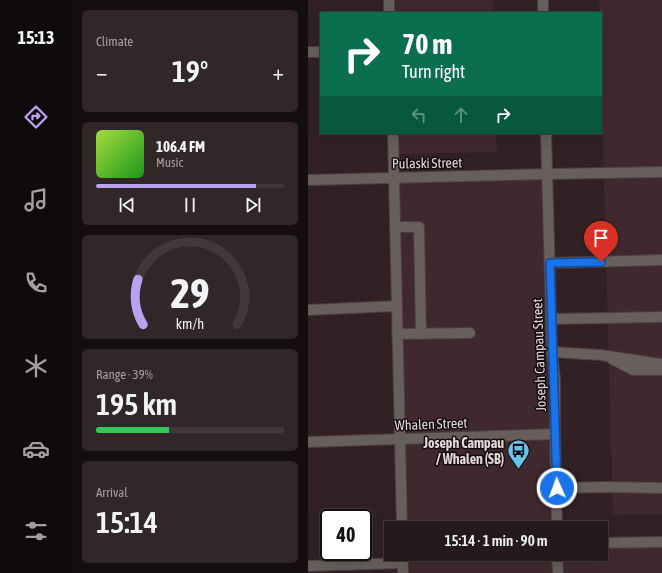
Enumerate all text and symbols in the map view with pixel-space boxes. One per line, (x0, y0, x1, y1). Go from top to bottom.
text: 15:13 (17, 27, 55, 48)
icon: right (336, 28, 388, 80)
text: 70 m (402, 28, 452, 60)
text: Climate (96, 34, 133, 49)
text: 19° (172, 54, 208, 88)
text: − (96, 59, 107, 85)
text: + (273, 59, 284, 85)
text: Turn right (402, 61, 465, 82)
icon: directions (22, 103, 50, 131)
icon: left (408, 104, 430, 126)
icon: ahead (450, 104, 472, 126)
icon: right (492, 104, 514, 126)
text: 106.4 FM (156, 138, 205, 155)
street label: Pulaski Street (392, 154, 462, 172)
text: Music (156, 155, 183, 170)
icon: music (22, 186, 50, 214)
icon: previous (116, 194, 138, 216)
icon: pause (179, 194, 201, 216)
icon: next (242, 194, 264, 216)
pin (584, 221, 618, 262)
icon: arrive (590, 227, 612, 249)
text: 29 (170, 268, 210, 316)
icon: phone (22, 269, 50, 297)
street label: Joseph Campau Street (529, 298, 549, 412)
text: km/h (176, 315, 204, 331)
icon: climate (22, 352, 50, 380)
text: Range · 39% (96, 367, 153, 382)
text: 195 km (96, 387, 177, 421)
street label: Whalen Street (394, 415, 468, 433)
icon: car (22, 435, 50, 463)
place label: Joseph Campau / Whalen (SB) (423, 435, 504, 467)
bus stop icon: Joseph Campau / Whalen (SB) (506, 438, 532, 471)
position arrow (536, 467, 578, 509)
text: Arrival (96, 485, 128, 500)
text: 15:14 (96, 505, 158, 539)
speed limit sign: 40 (320, 509, 372, 561)
icon: filters (22, 517, 50, 545)
text: 15:14 · 1 min · 90 m (444, 532, 548, 549)

